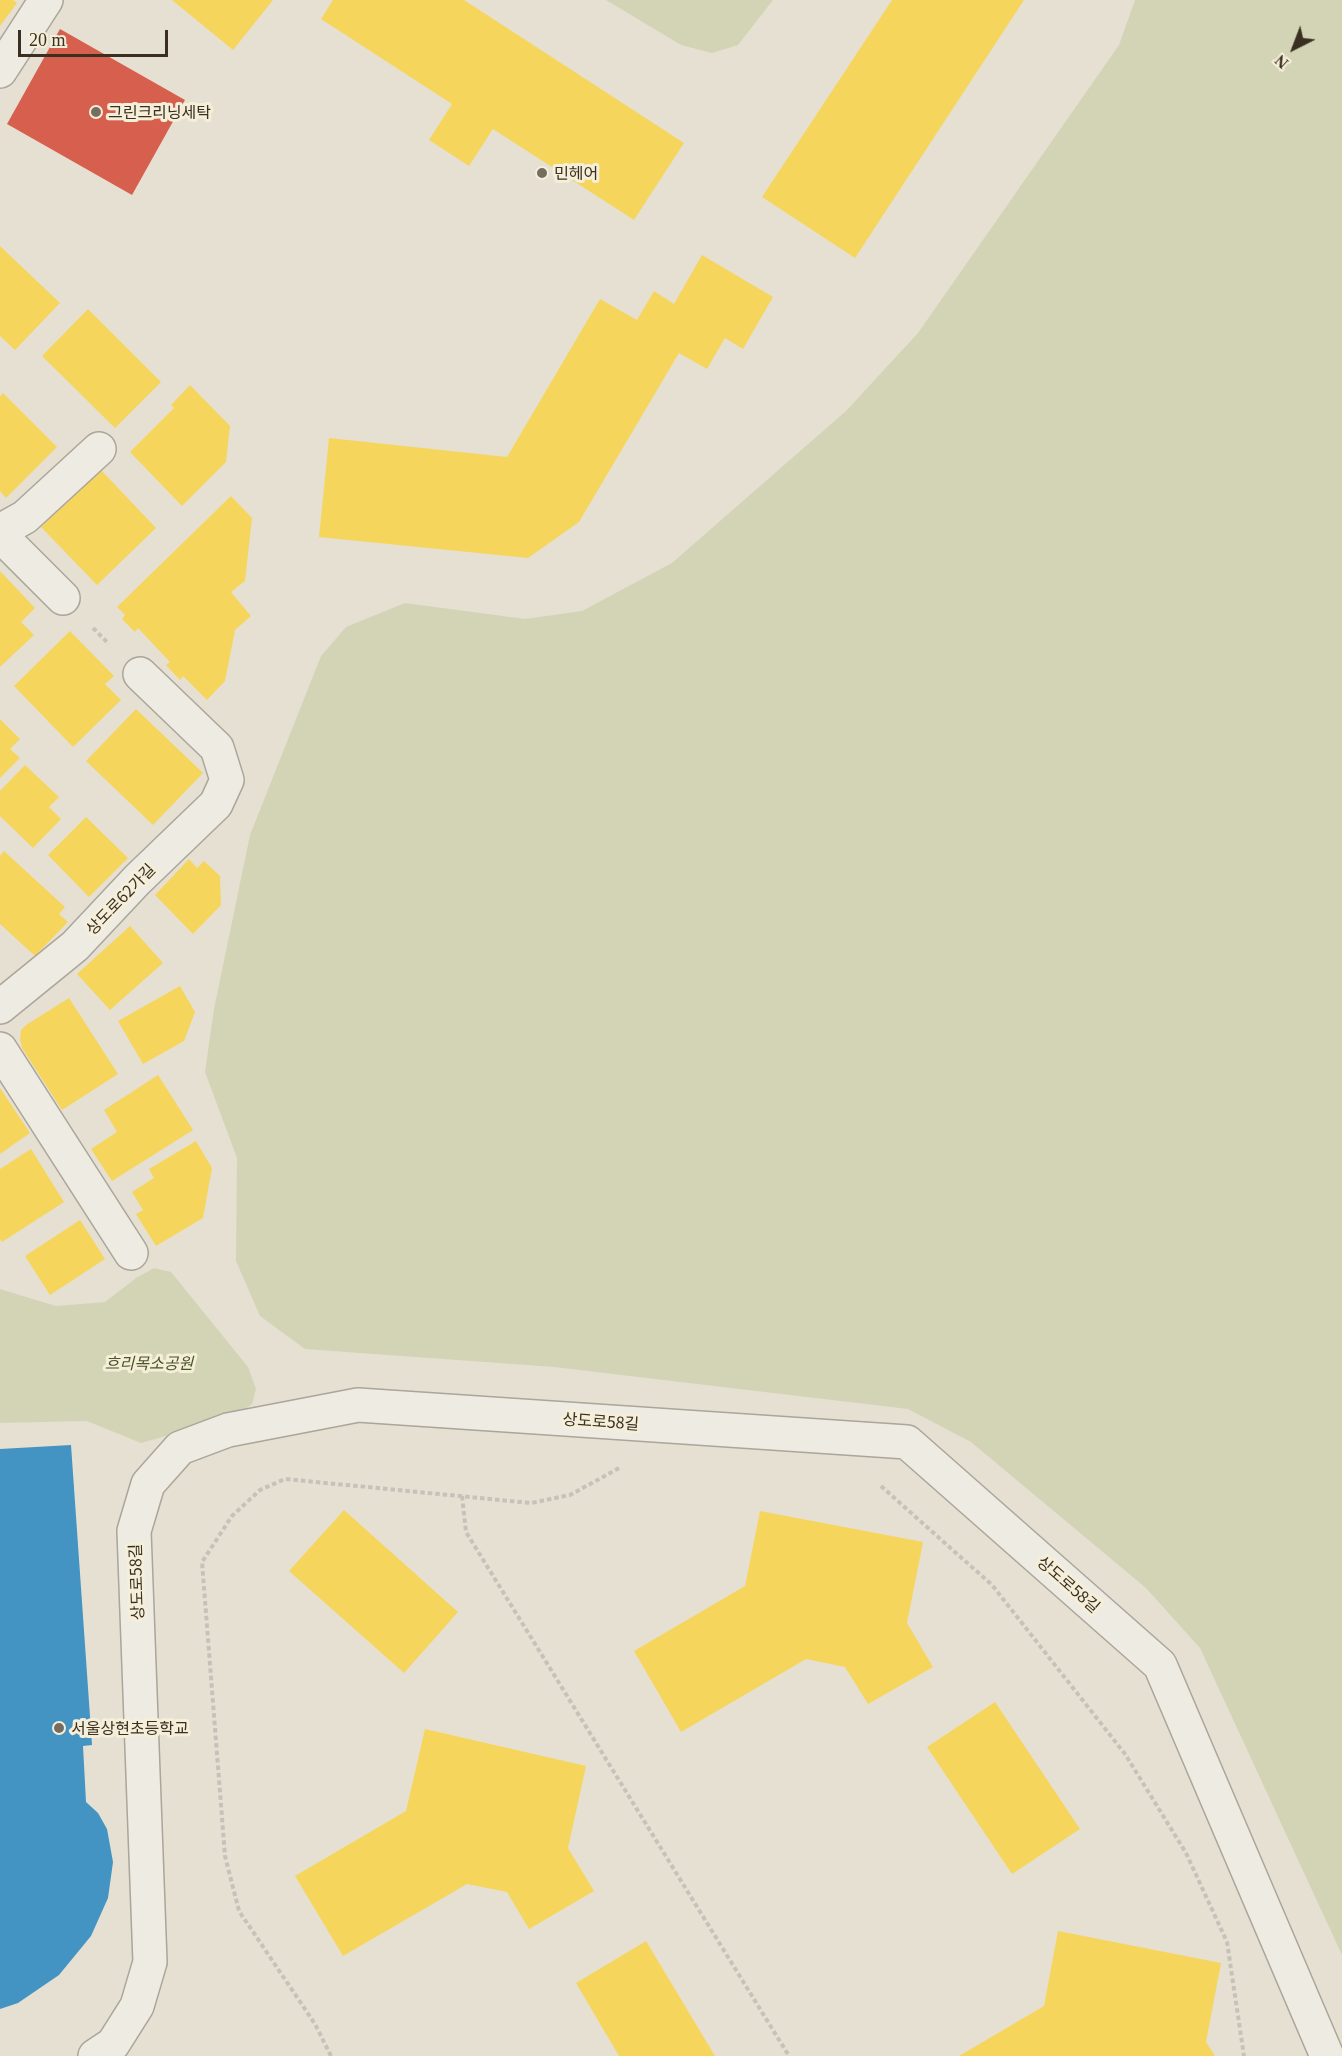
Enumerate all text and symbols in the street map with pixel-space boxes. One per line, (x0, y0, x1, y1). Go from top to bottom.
scale bar (21, 18, 171, 56)
north arrow (1264, 18, 1324, 78)
text: 20 m (29, 30, 66, 50)
text: N (1272, 52, 1292, 72)
place label: 그린크리닝세탁 (108, 102, 211, 122)
marker: 그린크리닝세탁 (89, 105, 103, 119)
place label: 민헤어 (554, 163, 598, 183)
marker: 민헤어 (535, 166, 549, 180)
street label: 상도로62가길 (81, 859, 159, 939)
park label: 흐리목소공원 (105, 1353, 193, 1373)
street label: 상도로58길 (562, 1409, 640, 1433)
street label: 상도로58길 (125, 1543, 147, 1621)
street label: 상도로58길 (1034, 1552, 1104, 1616)
place label: 서울상현초등학교 (71, 1718, 189, 1738)
marker: 서울상현초등학교 (52, 1721, 66, 1735)

